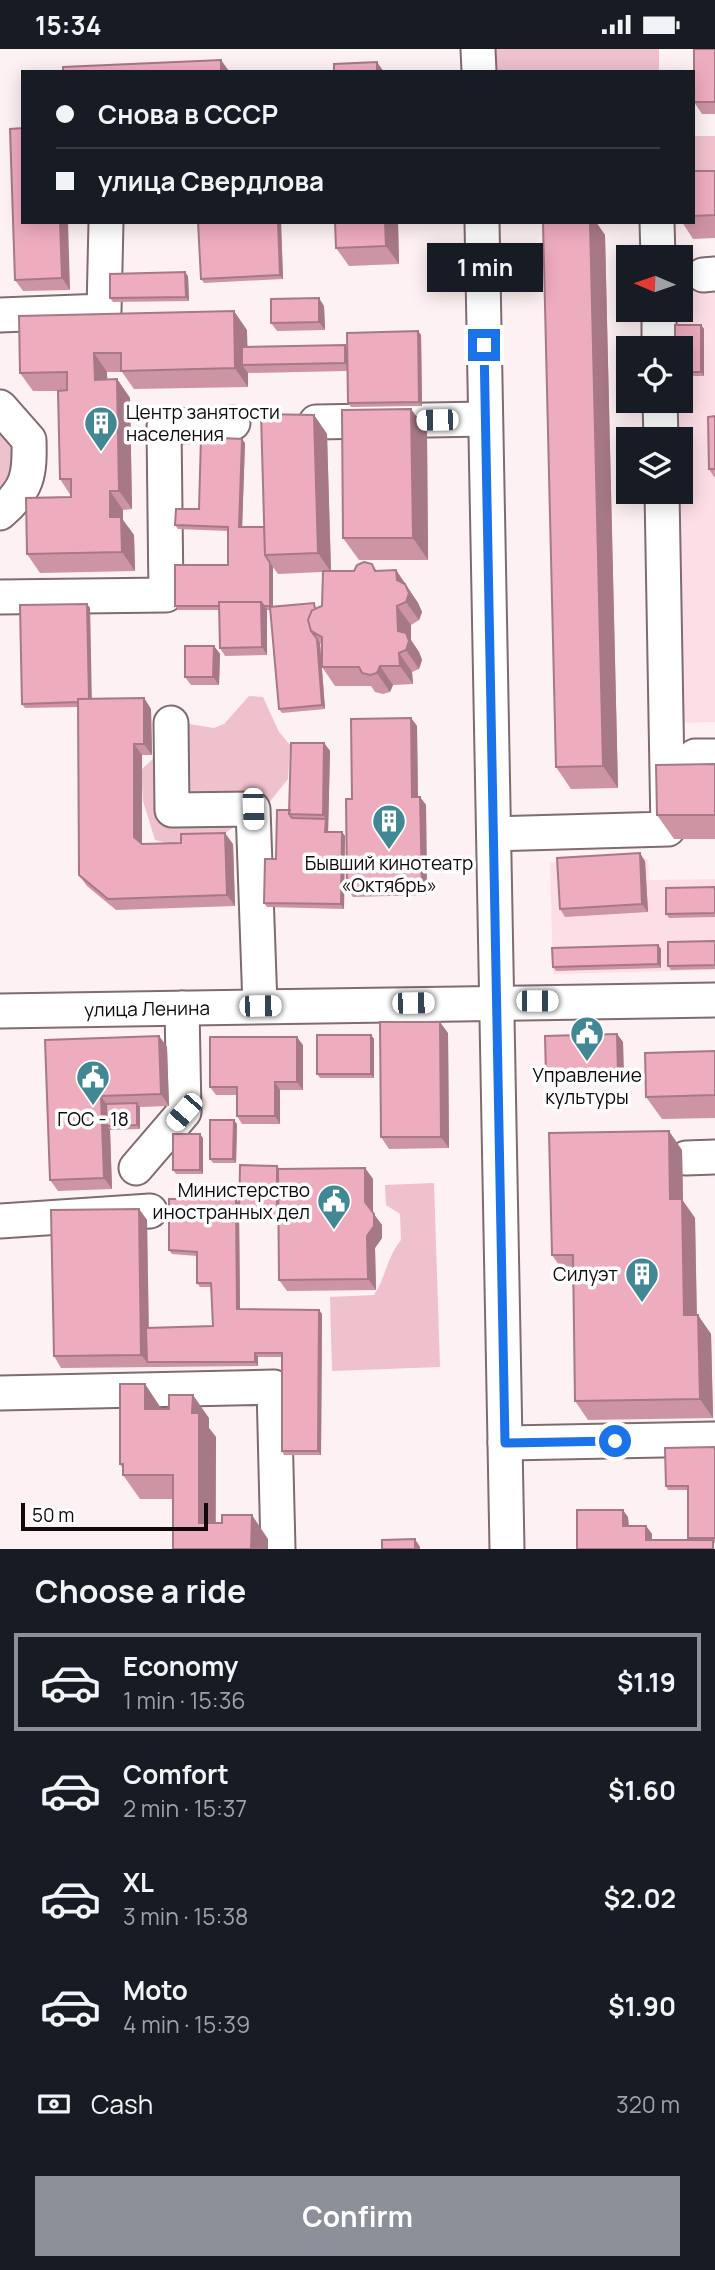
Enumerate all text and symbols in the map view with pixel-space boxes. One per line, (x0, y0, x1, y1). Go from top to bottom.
text: 15:34 (35, 7, 101, 43)
text: Снова в СССР (98, 96, 278, 132)
text: улица Свердлова (98, 163, 324, 199)
callout: 1 min (426, 243, 542, 293)
north arrow (616, 245, 693, 322)
map controls (616, 245, 693, 504)
text: 1 min (457, 251, 513, 283)
route end (468, 329, 500, 361)
button: locate (616, 336, 693, 413)
place label: Центр занятости населения (126, 399, 280, 447)
building icon: Центр занятости населения (82, 404, 120, 453)
car (416, 409, 459, 431)
button: layers (616, 427, 693, 504)
car (242, 788, 265, 830)
building icon: Бывший кинотеатр «Октябрь» (370, 802, 408, 851)
place label: Бывший кинотеатр «Октябрь» (305, 850, 473, 898)
car (517, 991, 559, 1012)
car (392, 992, 435, 1014)
street label: улица Ленина (84, 995, 210, 1023)
car (239, 995, 282, 1017)
public building icon: Управление культуры (568, 1014, 606, 1063)
public building icon: ГОС - 18 (74, 1058, 112, 1107)
place label: Управление культуры (532, 1062, 642, 1110)
car (163, 1089, 206, 1135)
place label: ГОС - 18 (57, 1106, 129, 1132)
place label: Министерство иностранных дел (153, 1177, 310, 1225)
public building icon: Министерство иностранных дел (315, 1182, 353, 1231)
building icon: Силуэт (623, 1255, 661, 1304)
place label: Силуэт (553, 1261, 618, 1287)
route start (599, 1425, 631, 1457)
scale bar (21, 1500, 208, 1532)
text: 50 m (32, 1502, 74, 1528)
text: Choose a ride (35, 1569, 246, 1613)
text: Economy (123, 1648, 238, 1684)
icon: car (39, 1651, 102, 1714)
text: $1.19 (617, 1664, 676, 1700)
text: 1 min · 15:36 (123, 1684, 246, 1716)
text: Comfort (123, 1756, 229, 1792)
icon: car (39, 1759, 102, 1822)
text: $1.60 (608, 1772, 676, 1808)
text: 2 min · 15:37 (123, 1792, 247, 1824)
text: XL (123, 1864, 154, 1900)
icon: car (39, 1867, 102, 1930)
text: $2.02 (604, 1880, 676, 1916)
text: 3 min · 15:38 (123, 1900, 248, 1932)
text: Moto (123, 1972, 188, 2008)
icon: car (39, 1975, 102, 2038)
text: $1.90 (608, 1988, 676, 2024)
text: 4 min · 15:39 (123, 2008, 250, 2040)
icon: cash (35, 2085, 73, 2123)
text: Cash (91, 2086, 153, 2122)
text: 320 m (616, 2088, 680, 2120)
button: Confirm (35, 2176, 680, 2256)

